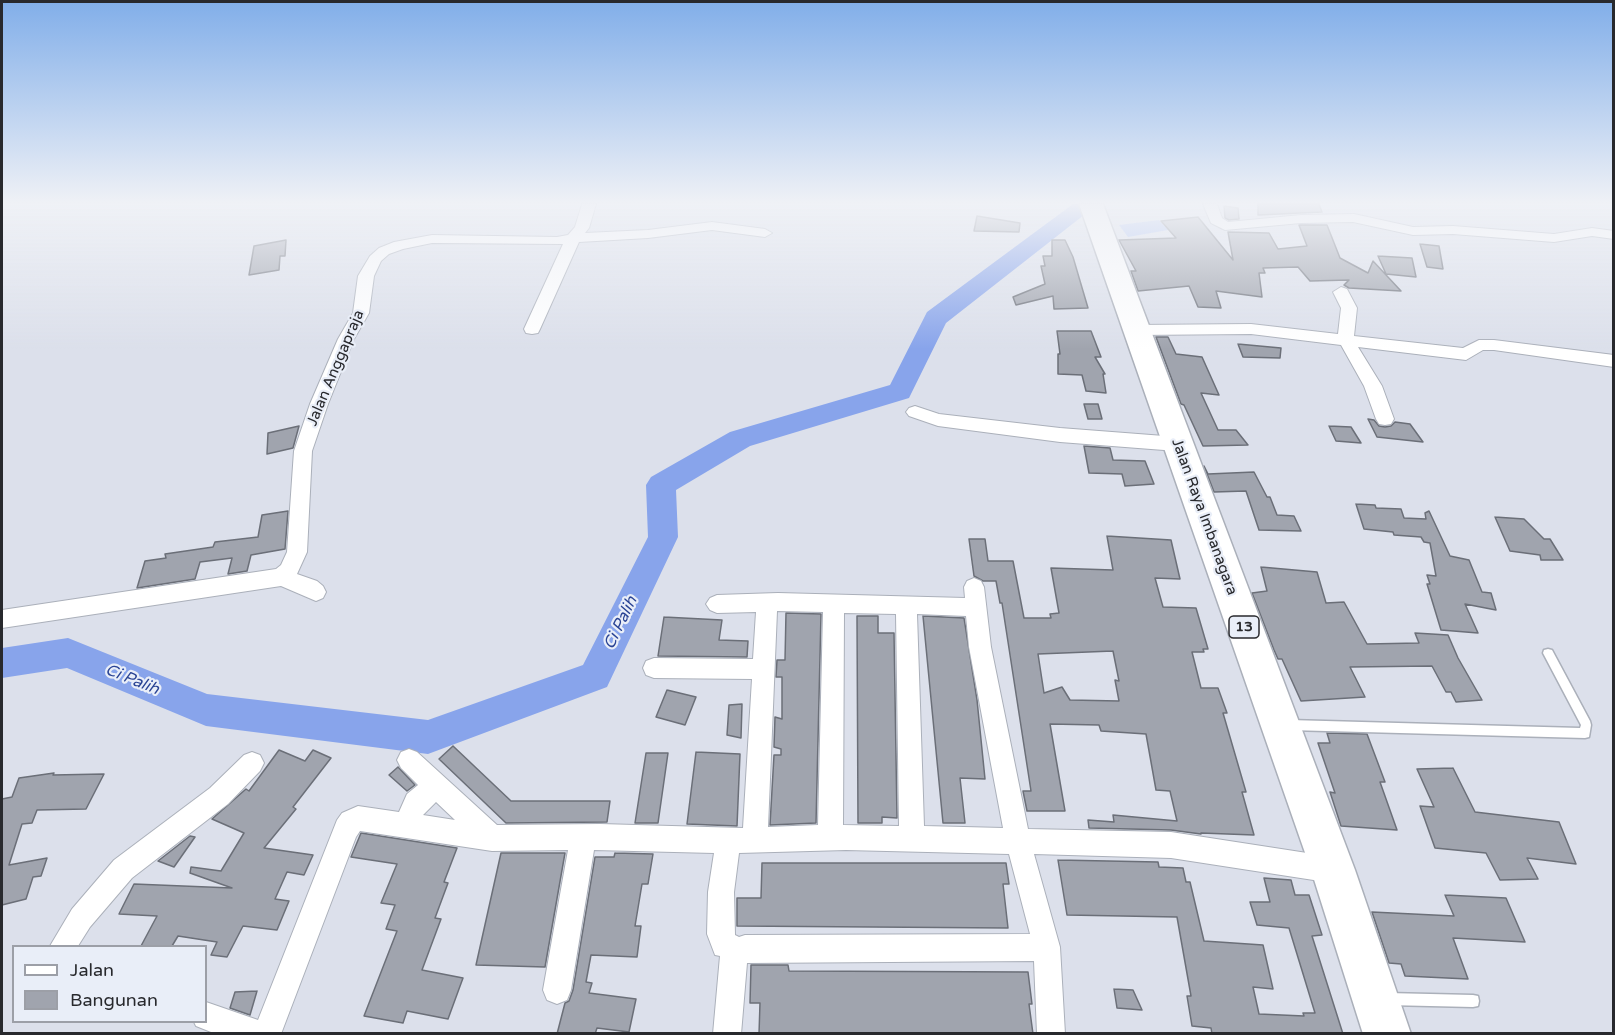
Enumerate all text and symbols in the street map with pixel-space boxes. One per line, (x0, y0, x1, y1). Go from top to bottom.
street label: Jalan Anggapraja (303, 307, 369, 429)
street label: Jalan Raya Imbanagara (1167, 436, 1241, 598)
water label: Ci Palih (600, 593, 642, 653)
road number: 13 (1229, 616, 1259, 638)
water label: Ci Palih (102, 661, 162, 699)
legend (12, 945, 207, 1023)
text: Jalan (70, 959, 114, 981)
text: Bangunan (70, 989, 158, 1011)

